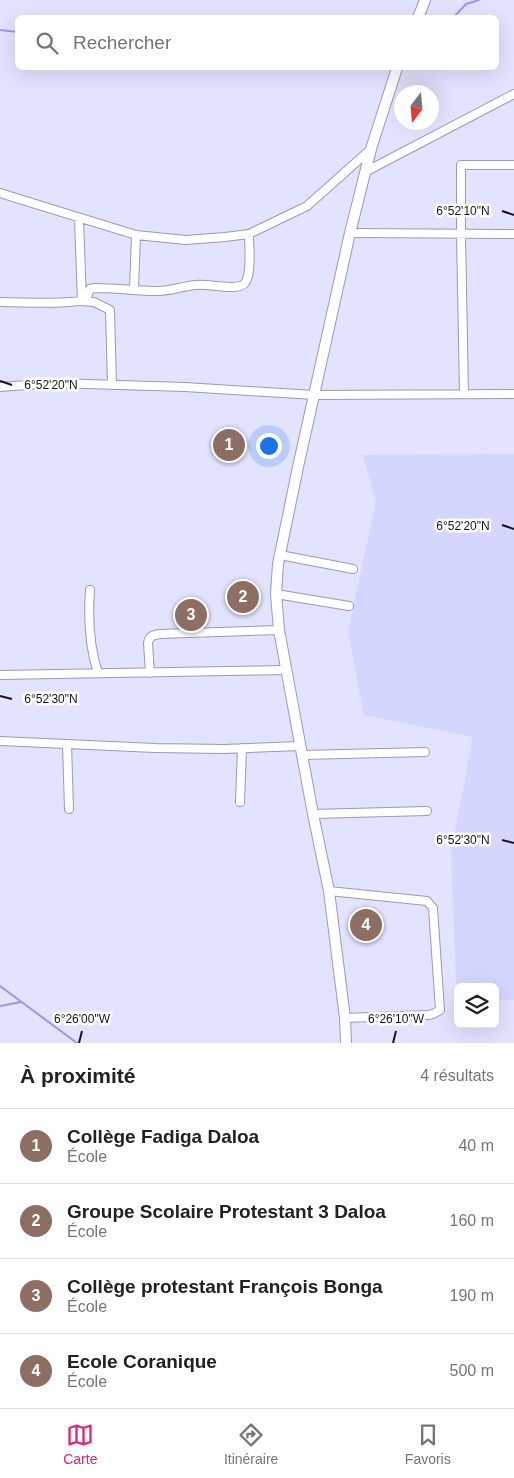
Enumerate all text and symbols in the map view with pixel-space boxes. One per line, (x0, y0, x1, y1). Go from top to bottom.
search box (15, 15, 499, 70)
icon: search (33, 29, 61, 57)
text: Rechercher (73, 32, 171, 53)
north arrow (394, 85, 439, 130)
text: 6°52'10"N (436, 204, 490, 218)
text: 6°52'20"N (24, 378, 78, 392)
pin: 1 (213, 426, 245, 464)
your location (256, 433, 282, 459)
text: 6°52'20"N (436, 519, 490, 533)
pin: 2 (227, 578, 259, 616)
pin: 3 (175, 596, 207, 634)
text: 6°52'30"N (24, 692, 78, 706)
text: 6°52'30"N (436, 833, 490, 847)
pin: 4 (350, 906, 382, 944)
map controls (454, 983, 499, 1028)
button: layers (454, 983, 499, 1028)
text: 6°26'00"W (54, 1012, 111, 1026)
text: 6°26'10"W (368, 1012, 425, 1026)
text: À proximité (20, 1064, 136, 1087)
text: 4 résultats (420, 1067, 494, 1084)
text: Collège Fadiga Daloa (67, 1126, 259, 1147)
text: 1 (32, 1137, 40, 1154)
text: 40 m (458, 1137, 494, 1154)
text: École (67, 1148, 107, 1165)
text: Groupe Scolaire Protestant 3 Daloa (67, 1201, 386, 1222)
text: 2 (32, 1212, 40, 1229)
text: 160 m (450, 1212, 494, 1229)
text: École (67, 1223, 107, 1240)
text: Collège protestant François Bonga (67, 1276, 383, 1297)
text: 3 (32, 1287, 40, 1304)
text: 190 m (450, 1287, 494, 1304)
text: École (67, 1298, 107, 1315)
text: Ecole Coranique (67, 1351, 217, 1372)
text: 4 (32, 1362, 40, 1379)
text: 500 m (450, 1362, 494, 1379)
text: École (67, 1373, 107, 1390)
tab: Carte (63, 1421, 97, 1467)
tab: Itinéraire (224, 1421, 278, 1467)
tab: Favoris (405, 1421, 451, 1467)

